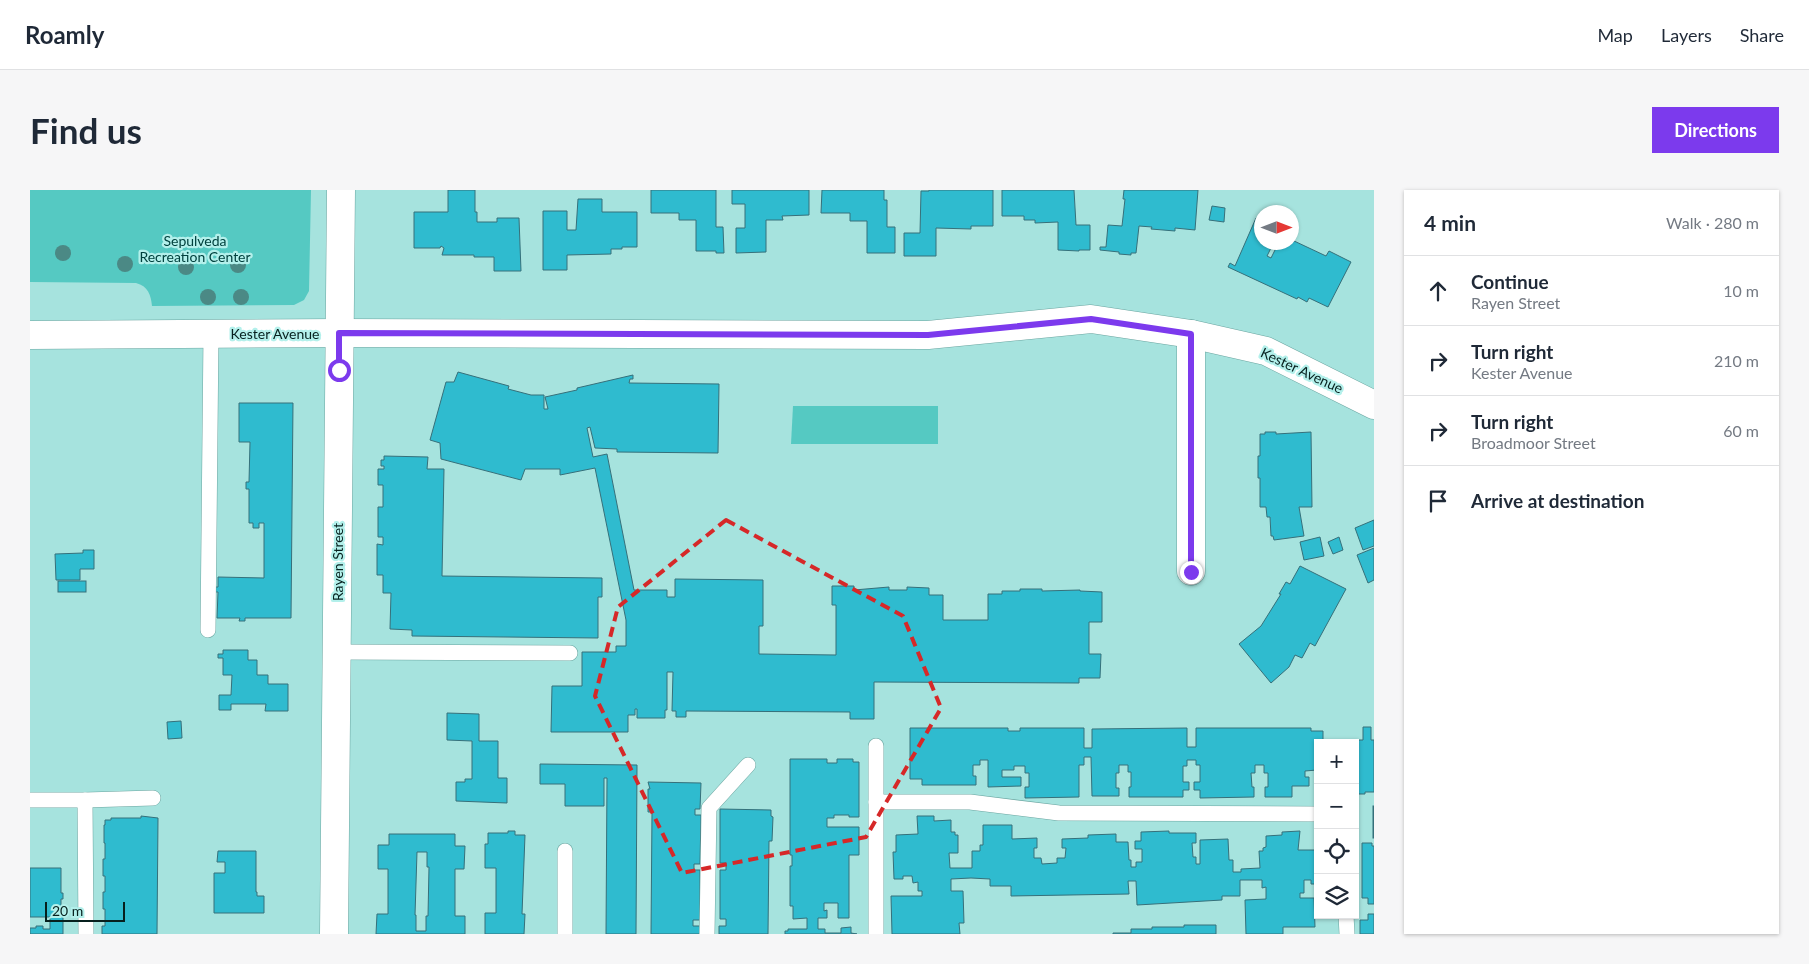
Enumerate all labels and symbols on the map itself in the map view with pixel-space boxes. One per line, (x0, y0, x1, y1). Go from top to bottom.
north arrow (1254, 205, 1299, 250)
park label: Sepulveda Recreation Center (139, 232, 251, 265)
street label: Kester Avenue (231, 325, 319, 342)
street label: Kester Avenue (1258, 344, 1346, 396)
route start (328, 359, 351, 382)
street label: Rayen Street (329, 523, 346, 601)
route end (1180, 561, 1203, 584)
scale bar (45, 899, 125, 922)

